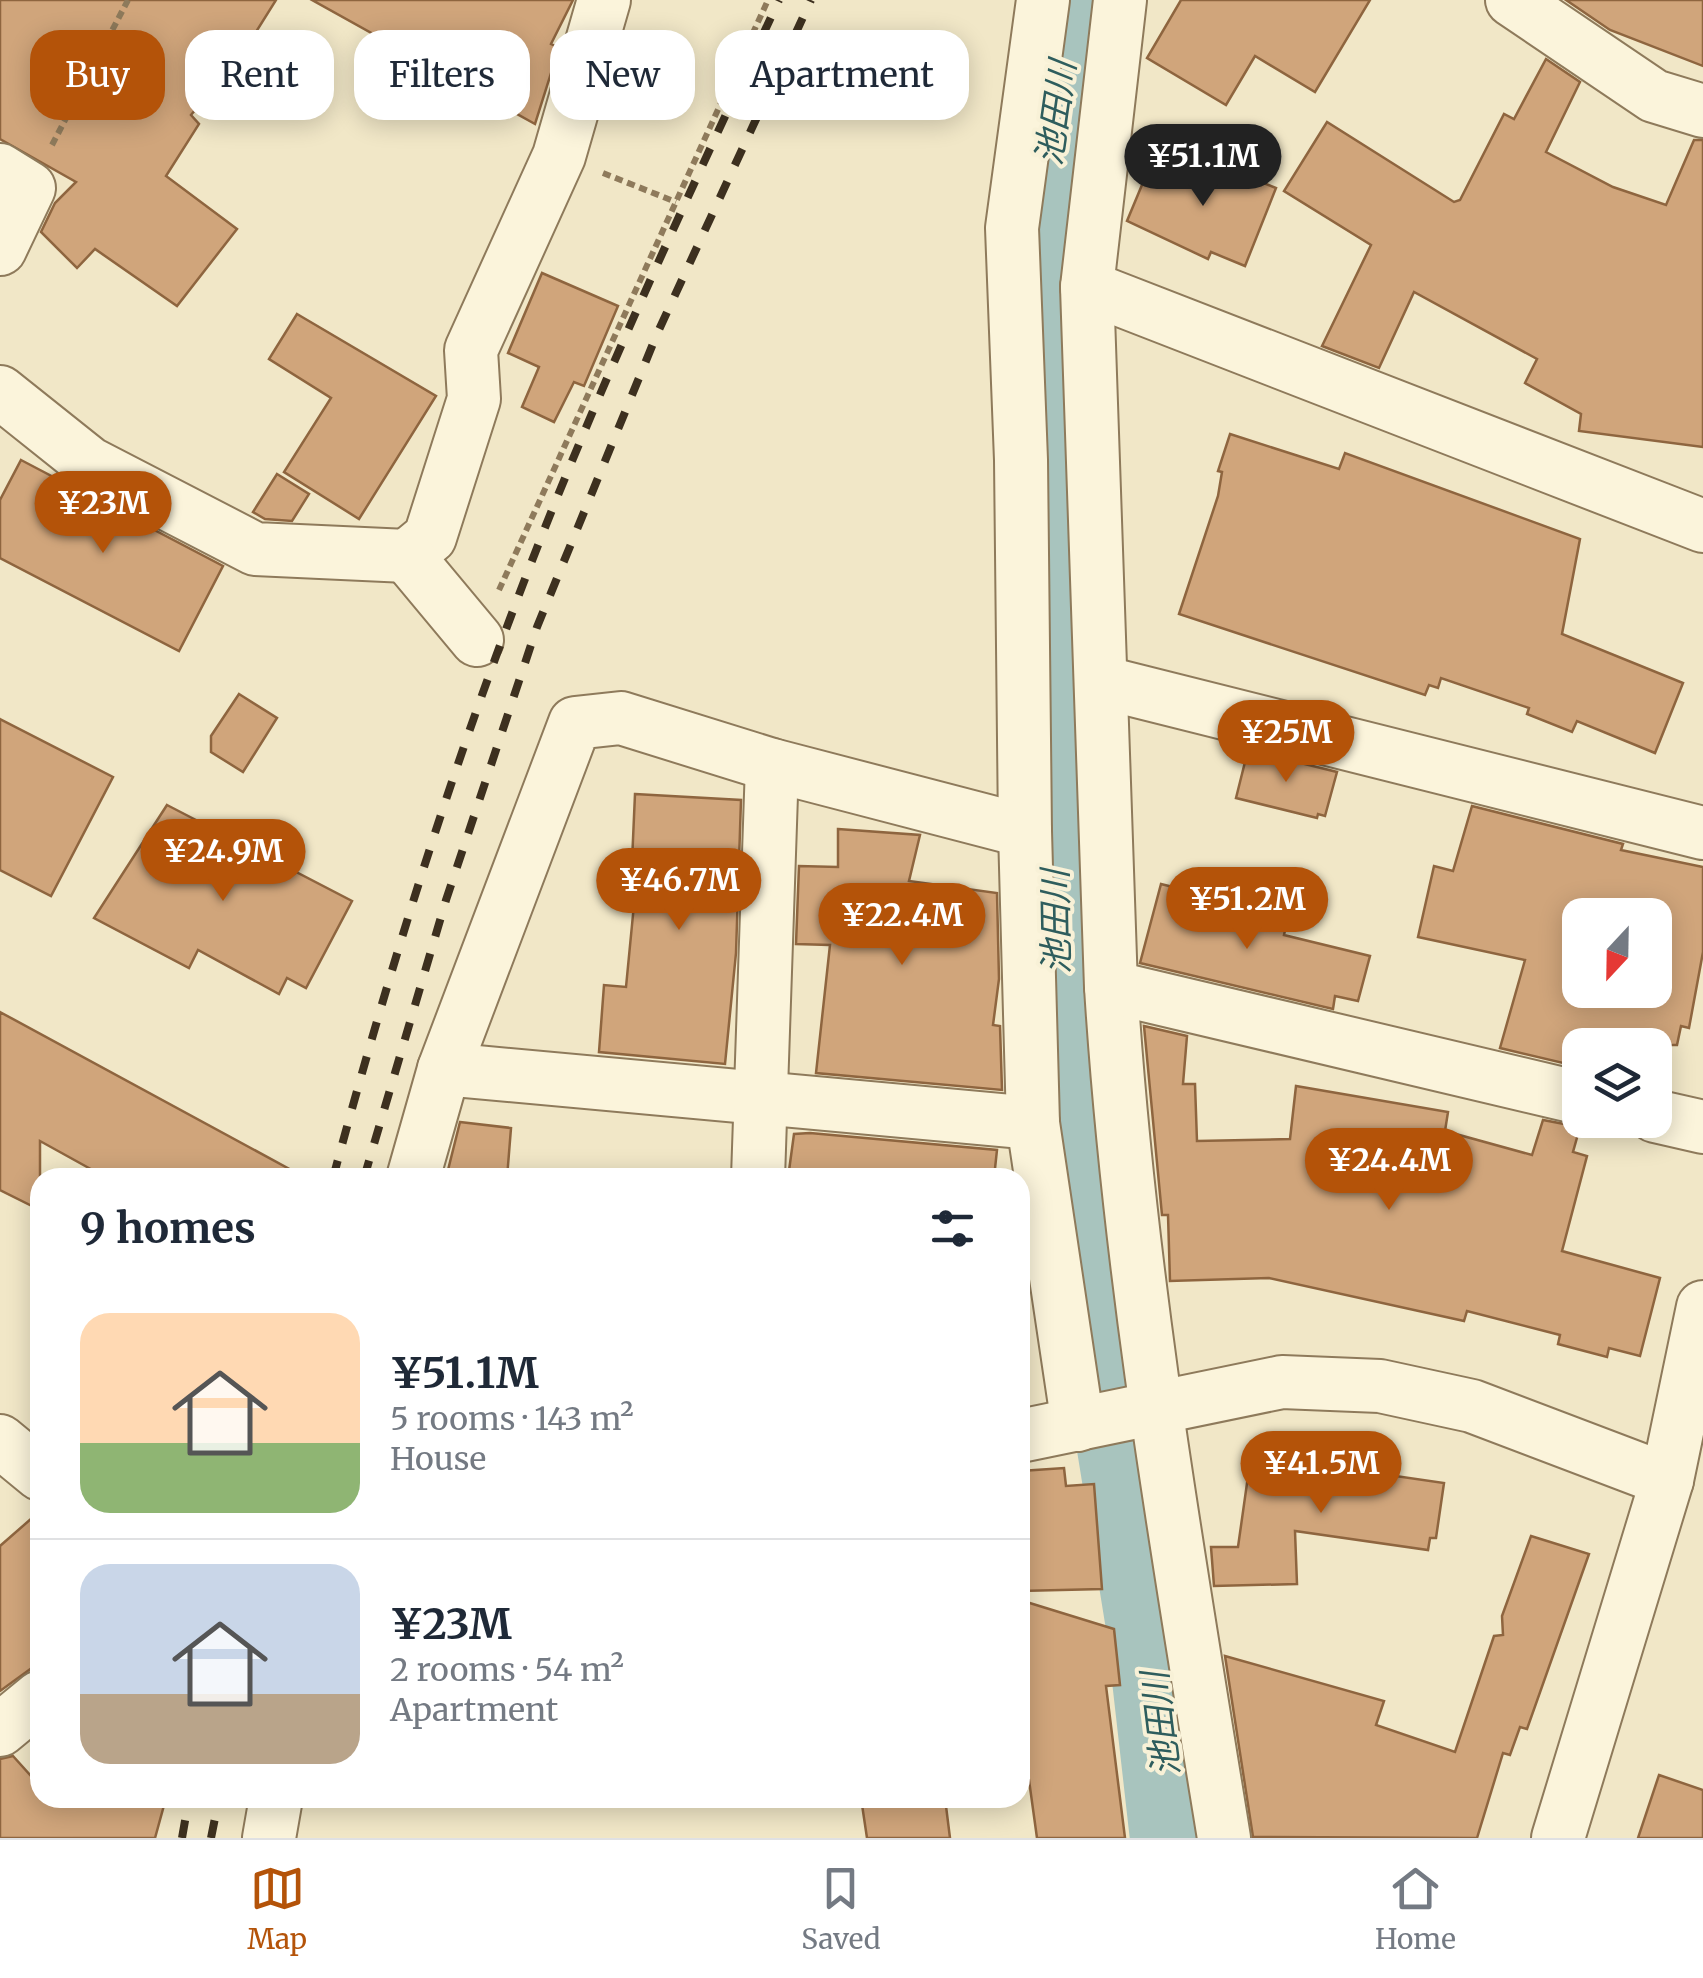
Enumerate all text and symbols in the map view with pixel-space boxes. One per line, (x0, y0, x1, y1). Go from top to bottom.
chip: Buy (30, 30, 165, 120)
chip: Rent (185, 30, 334, 120)
chip: Filters (354, 30, 530, 120)
chip: New (550, 30, 695, 120)
chip: Apartment (715, 30, 969, 120)
water label: 池田川 (1027, 54, 1086, 168)
pin: ¥51.1M (1122, 124, 1284, 209)
text: ¥51.1M (1146, 136, 1260, 176)
pin: ¥23M (44, 471, 162, 556)
text: ¥23M (57, 483, 149, 523)
pin: ¥25M (1227, 700, 1345, 785)
text: ¥25M (1239, 712, 1333, 752)
pin: ¥24.9M (142, 819, 304, 904)
text: ¥24.9M (163, 831, 283, 871)
pin: ¥46.7M (598, 848, 760, 933)
text: ¥46.7M (618, 860, 740, 900)
water label: 池田川 (1033, 865, 1079, 975)
pin: ¥51.2M (1166, 867, 1328, 952)
text: ¥51.2M (1188, 879, 1306, 919)
pin: ¥22.4M (821, 883, 983, 968)
text: ¥22.4M (840, 895, 964, 935)
north arrow (1562, 898, 1672, 1008)
map controls (1562, 898, 1672, 1138)
button: layers (1562, 1028, 1672, 1138)
pin: ¥24.4M (1308, 1128, 1470, 1213)
text: ¥24.4M (1327, 1140, 1451, 1180)
icon: filters (925, 1201, 980, 1256)
text: 9 homes (80, 1202, 256, 1254)
text: ¥51.1M (390, 1347, 539, 1399)
icon: home (160, 1353, 280, 1473)
text: 5 rooms · 143 m² (390, 1399, 634, 1439)
pin: ¥41.5M (1240, 1431, 1402, 1516)
text: House (390, 1439, 486, 1479)
text: ¥41.5M (1263, 1443, 1379, 1483)
text: ¥23M (390, 1598, 512, 1650)
icon: home (160, 1604, 280, 1724)
text: 2 rooms · 54 m² (390, 1650, 624, 1690)
water label: 池田川 (1132, 1665, 1189, 1779)
text: Apartment (390, 1690, 558, 1730)
tab: Map (247, 1861, 307, 1957)
tab: Saved (801, 1861, 881, 1957)
tab: Home (1375, 1861, 1456, 1957)

